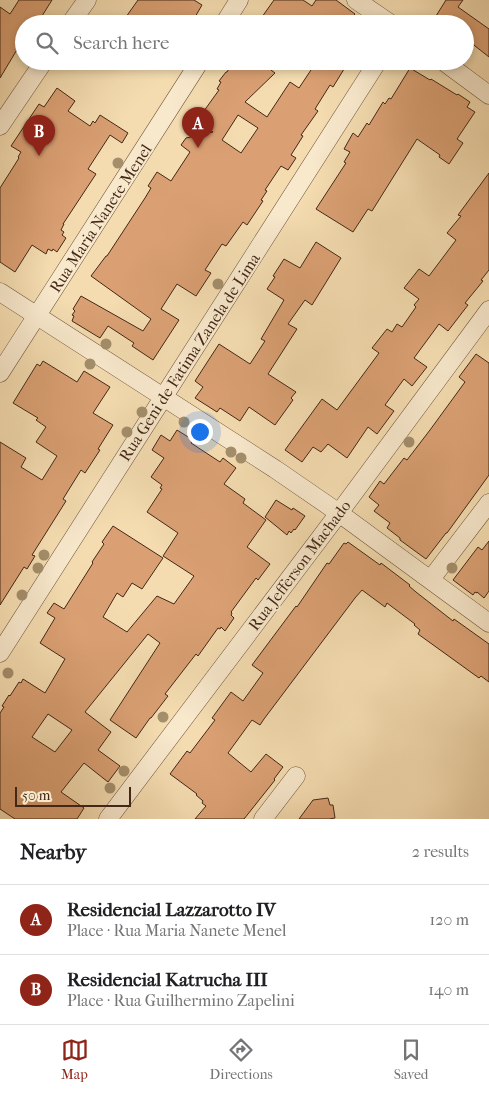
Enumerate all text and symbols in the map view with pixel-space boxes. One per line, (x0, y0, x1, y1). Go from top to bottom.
search box (15, 15, 474, 70)
icon: search (33, 29, 61, 57)
text: Search here (73, 32, 169, 54)
pin: A (182, 107, 214, 148)
pin: B (23, 115, 55, 156)
street label: Rua Maria Nanete Menel (45, 140, 156, 296)
street label: Rua Geni de Fatima Zanela de Lima (115, 249, 264, 465)
your location (187, 419, 213, 445)
street label: Rua Jefferson Machado (244, 497, 354, 634)
scale bar (15, 784, 131, 807)
text: 50 m (22, 787, 50, 804)
text: Nearby (20, 840, 86, 864)
text: 2 results (412, 842, 469, 861)
text: Residencial Lazzarotto IV (67, 899, 276, 921)
text: A (31, 910, 41, 929)
text: 120 m (430, 910, 469, 929)
text: Place · Rua Maria Nanete Menel (67, 921, 286, 940)
text: Residencial Katrucha III (67, 969, 268, 991)
text: B (31, 980, 41, 999)
text: 140 m (428, 980, 469, 999)
text: Place · Rua Guilhermino Zapelini (67, 991, 295, 1010)
tab: Map (61, 1036, 89, 1083)
tab: Directions (210, 1036, 273, 1083)
tab: Saved (394, 1036, 428, 1083)

